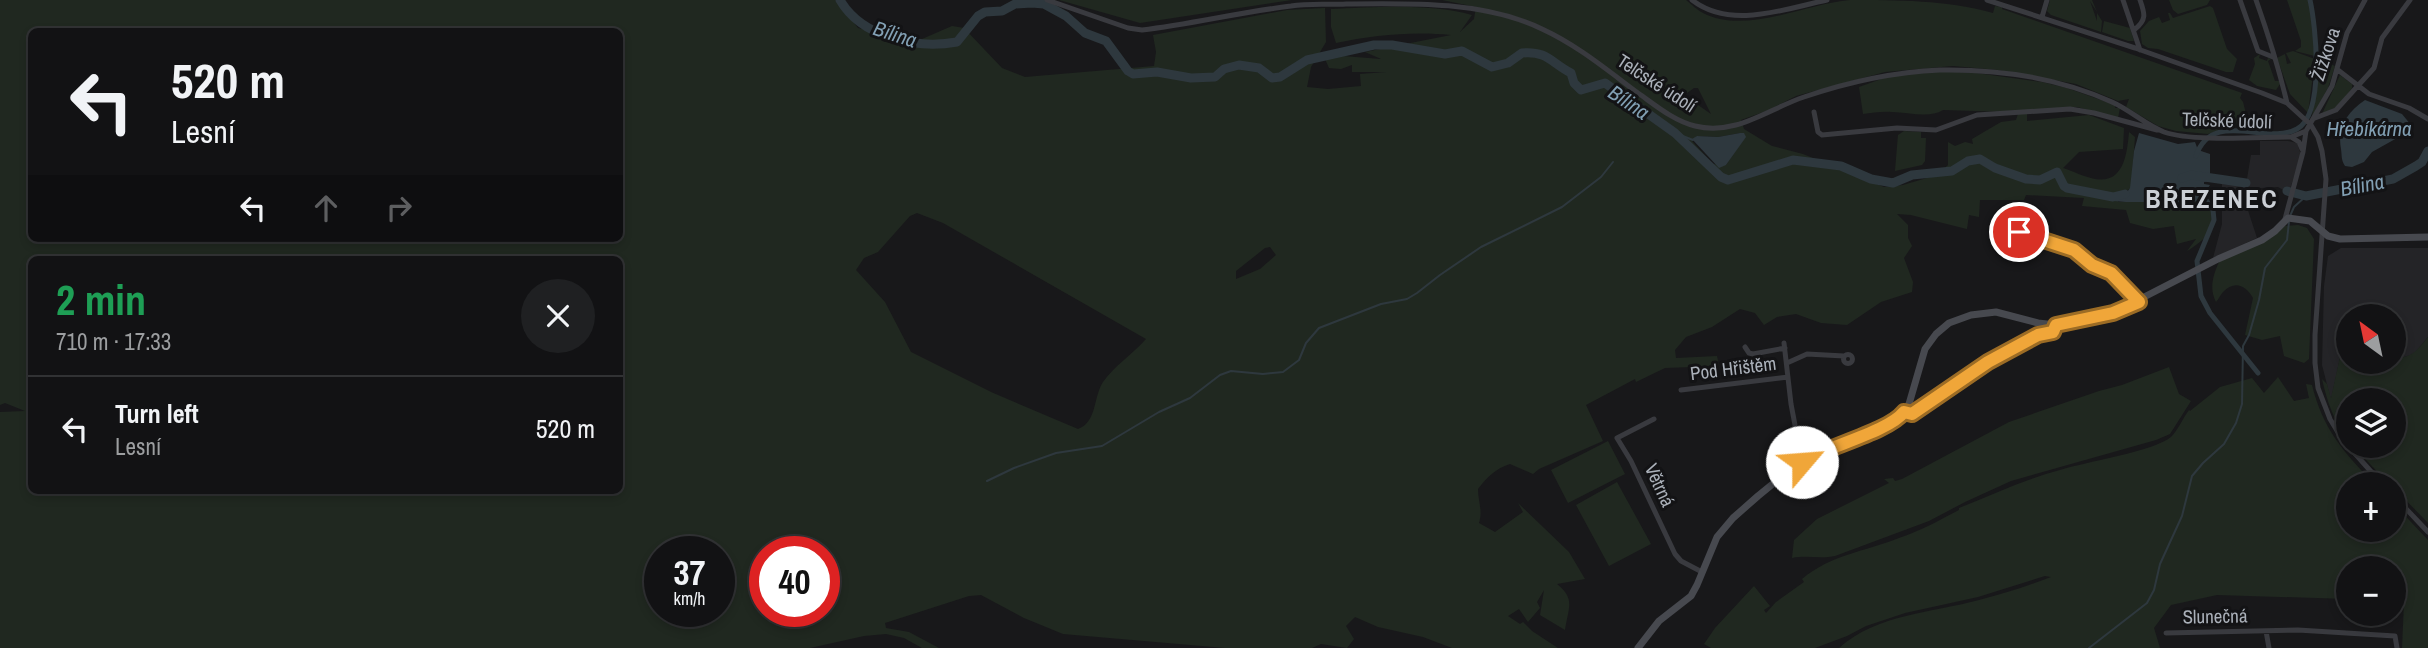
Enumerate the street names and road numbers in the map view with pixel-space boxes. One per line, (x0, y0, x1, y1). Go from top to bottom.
street label: Žižkova (2304, 24, 2346, 84)
street label: Telčské údolí (1612, 48, 1702, 119)
street label: Telčské údolí (2182, 105, 2273, 135)
street label: Pod Hřištěm (1688, 350, 1778, 386)
street label: Větrná (1639, 459, 1681, 511)
street label: Slunečná (2182, 602, 2248, 630)

